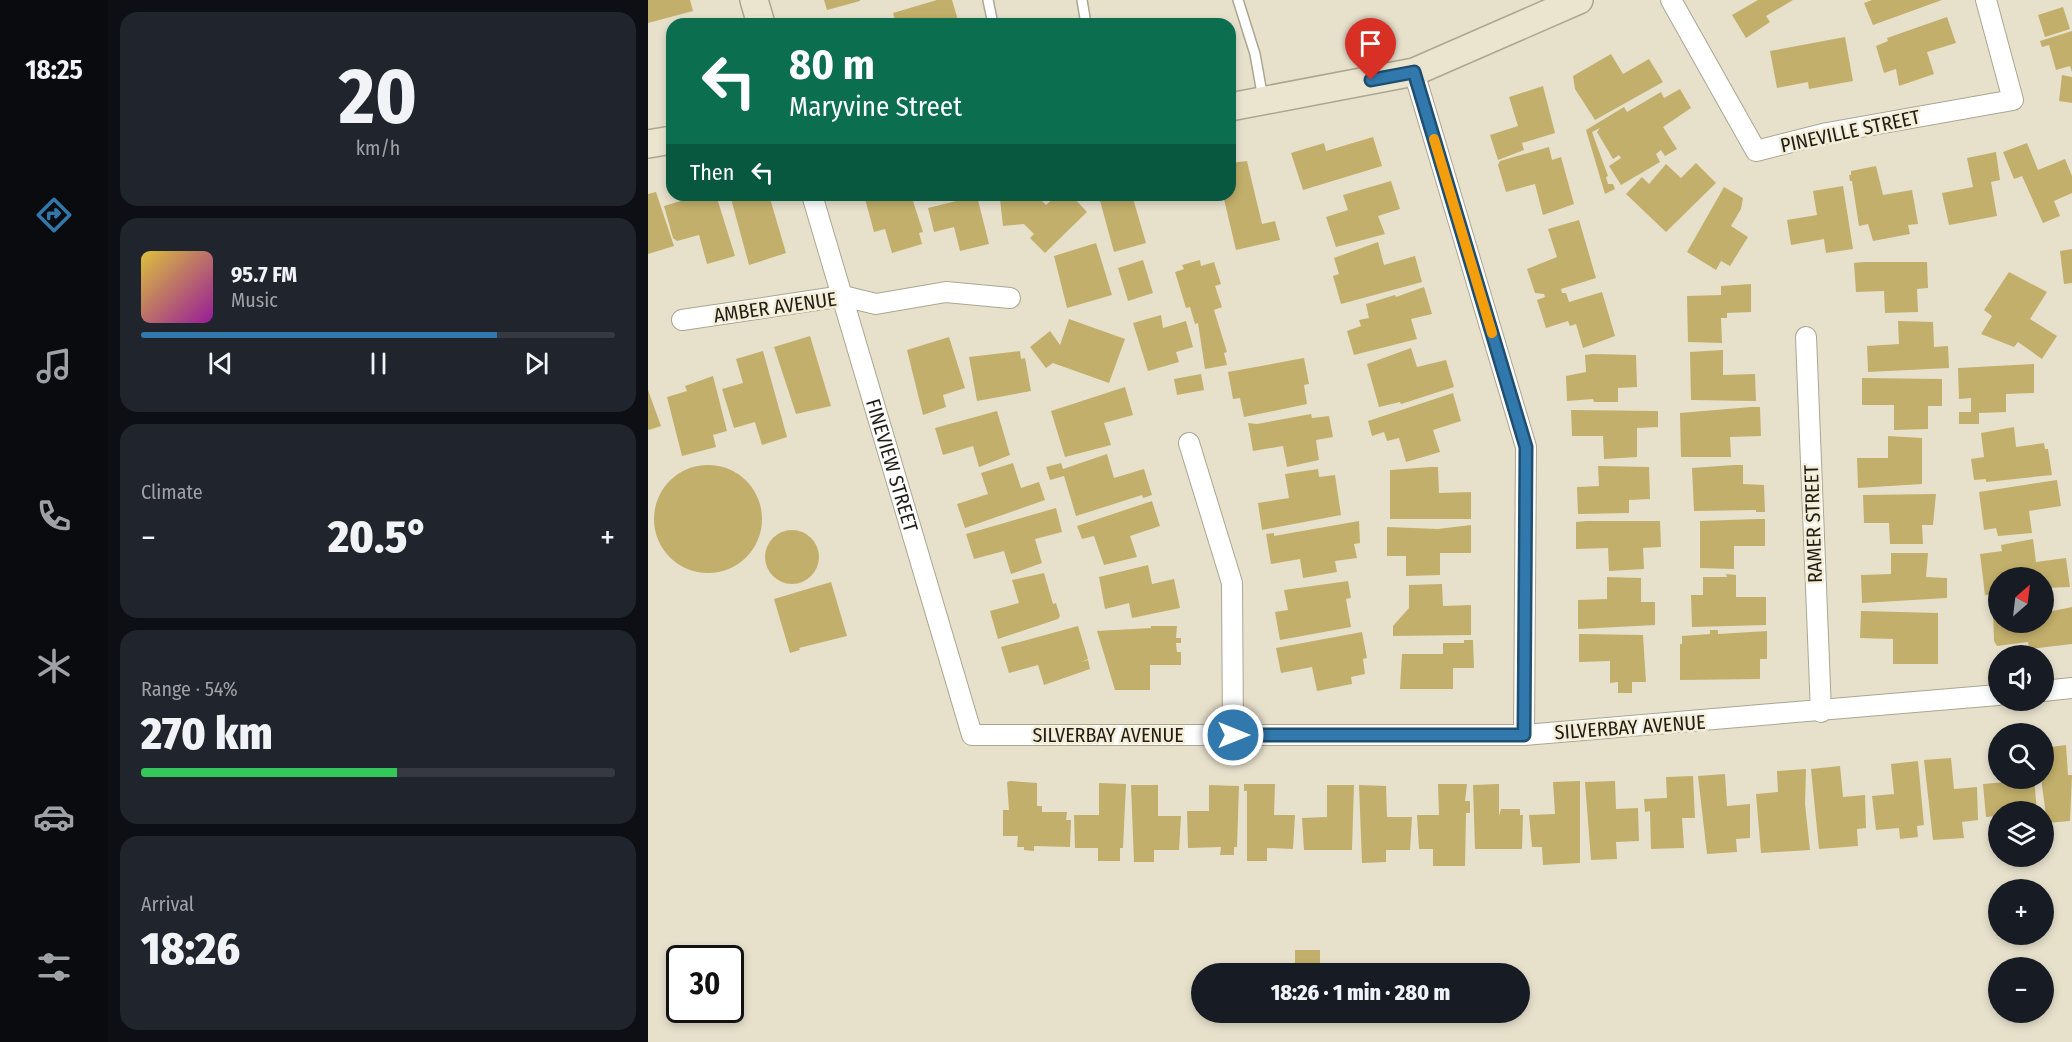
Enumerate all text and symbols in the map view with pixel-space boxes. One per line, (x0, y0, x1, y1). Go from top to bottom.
pin (1345, 18, 1396, 80)
icon: arrive (1354, 27, 1387, 60)
text: 80 m (789, 40, 875, 90)
icon: left (690, 42, 768, 120)
text: 20 (339, 50, 417, 144)
text: 18:25 (25, 54, 83, 86)
text: Maryvine Street (789, 91, 962, 123)
street label: PINEVILLE STREET (1778, 104, 1923, 158)
text: km/h (356, 136, 400, 160)
icon: left (746, 156, 779, 189)
text: Then (690, 159, 734, 186)
icon: directions (33, 194, 75, 236)
text: 95.7 FM (231, 261, 297, 288)
street label: AMBER AVENUE (712, 287, 838, 327)
text: Music (231, 288, 278, 312)
icon: music (33, 345, 75, 387)
icon: previous (204, 347, 237, 380)
icon: pause (362, 347, 395, 380)
icon: next (520, 347, 553, 380)
street label: FINEVIEW STREET (861, 396, 923, 536)
street label: RAMER STREET (1799, 464, 1827, 584)
text: Climate (141, 480, 203, 504)
icon: phone (33, 495, 75, 537)
text: 20.5° (328, 510, 428, 564)
text: − (141, 518, 156, 558)
text: + (600, 518, 615, 558)
north arrow (1988, 567, 2054, 633)
map controls (1988, 567, 2054, 1023)
icon: climate (33, 645, 75, 687)
button: sound (1988, 645, 2054, 711)
text: Range · 54% (141, 677, 238, 701)
position arrow (1201, 703, 1265, 767)
text: 270 km (141, 707, 273, 761)
street label: SILVERBAY AVENUE (1554, 710, 1706, 744)
street label: SILVERBAY AVENUE (1032, 723, 1184, 747)
button: search (1988, 723, 2054, 789)
icon: car (33, 796, 75, 838)
button: layers (1988, 801, 2054, 867)
button: + (1988, 879, 2054, 945)
text: Arrival (141, 892, 194, 916)
text: 18:26 (141, 922, 240, 976)
speed limit sign: 30 (666, 945, 744, 1023)
icon: filters (33, 946, 75, 988)
button: − (1988, 957, 2054, 1023)
text: 18:26 · 1 min · 280 m (1271, 979, 1450, 1006)

